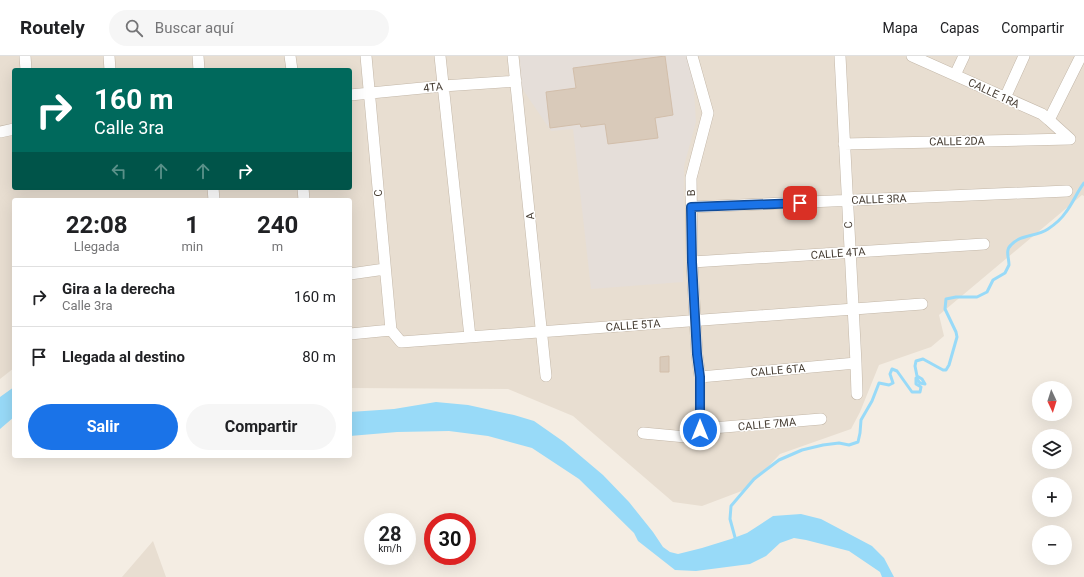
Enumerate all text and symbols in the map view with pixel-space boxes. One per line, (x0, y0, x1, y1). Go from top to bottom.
search box (109, 10, 389, 46)
text: Routely (20, 16, 85, 39)
icon: search (123, 17, 145, 39)
text: Buscar aquí (155, 19, 234, 37)
text: Mapa (883, 20, 918, 36)
text: Capas (940, 20, 979, 36)
text: Compartir (1001, 20, 1064, 36)
street label: CALLE 1RA (966, 76, 1022, 111)
street label: 4TA (423, 80, 444, 95)
text: 160 m (94, 83, 173, 116)
icon: right (28, 84, 80, 136)
text: Calle 3ra (94, 117, 164, 138)
street label: CALLE 2DA (929, 135, 986, 148)
icon: left (108, 160, 130, 182)
icon: ahead (150, 160, 172, 182)
icon: ahead (192, 160, 214, 182)
icon: right (234, 160, 256, 182)
pin (783, 186, 817, 220)
street label: C (372, 189, 385, 197)
street label: B (685, 189, 698, 197)
icon: arrive (789, 192, 811, 214)
street label: CALLE 3RA (851, 192, 908, 207)
text: 22:08 (66, 211, 128, 239)
text: 1 (185, 211, 199, 239)
text: 240 (257, 211, 298, 239)
street label: A (524, 211, 537, 220)
street label: C (842, 221, 855, 229)
text: Llegada (74, 239, 120, 254)
text: min (181, 239, 203, 254)
text: m (272, 239, 283, 254)
street label: CALLE 4TA (810, 245, 867, 262)
text: Gira a la derecha (62, 280, 175, 298)
icon: right (28, 286, 50, 308)
text: 160 m (294, 288, 336, 306)
text: Calle 3ra (62, 298, 113, 313)
street label: CALLE 5TA (605, 317, 662, 334)
icon: arrive (28, 346, 50, 368)
text: Llegada al destino (62, 348, 185, 366)
text: 80 m (302, 348, 336, 366)
street label: CALLE 6TA (750, 362, 807, 379)
north arrow (1032, 381, 1072, 421)
map controls (1032, 381, 1072, 565)
button: Salir (28, 404, 178, 450)
button: Compartir (186, 404, 336, 450)
position arrow (679, 409, 721, 451)
street label: CALLE 7MA (737, 415, 797, 434)
button: layers (1032, 429, 1072, 469)
button: + (1032, 477, 1072, 517)
speed limit sign: 30 (424, 513, 476, 565)
text: 28 (379, 522, 401, 546)
button: − (1032, 525, 1072, 565)
text: km/h (378, 543, 402, 554)

